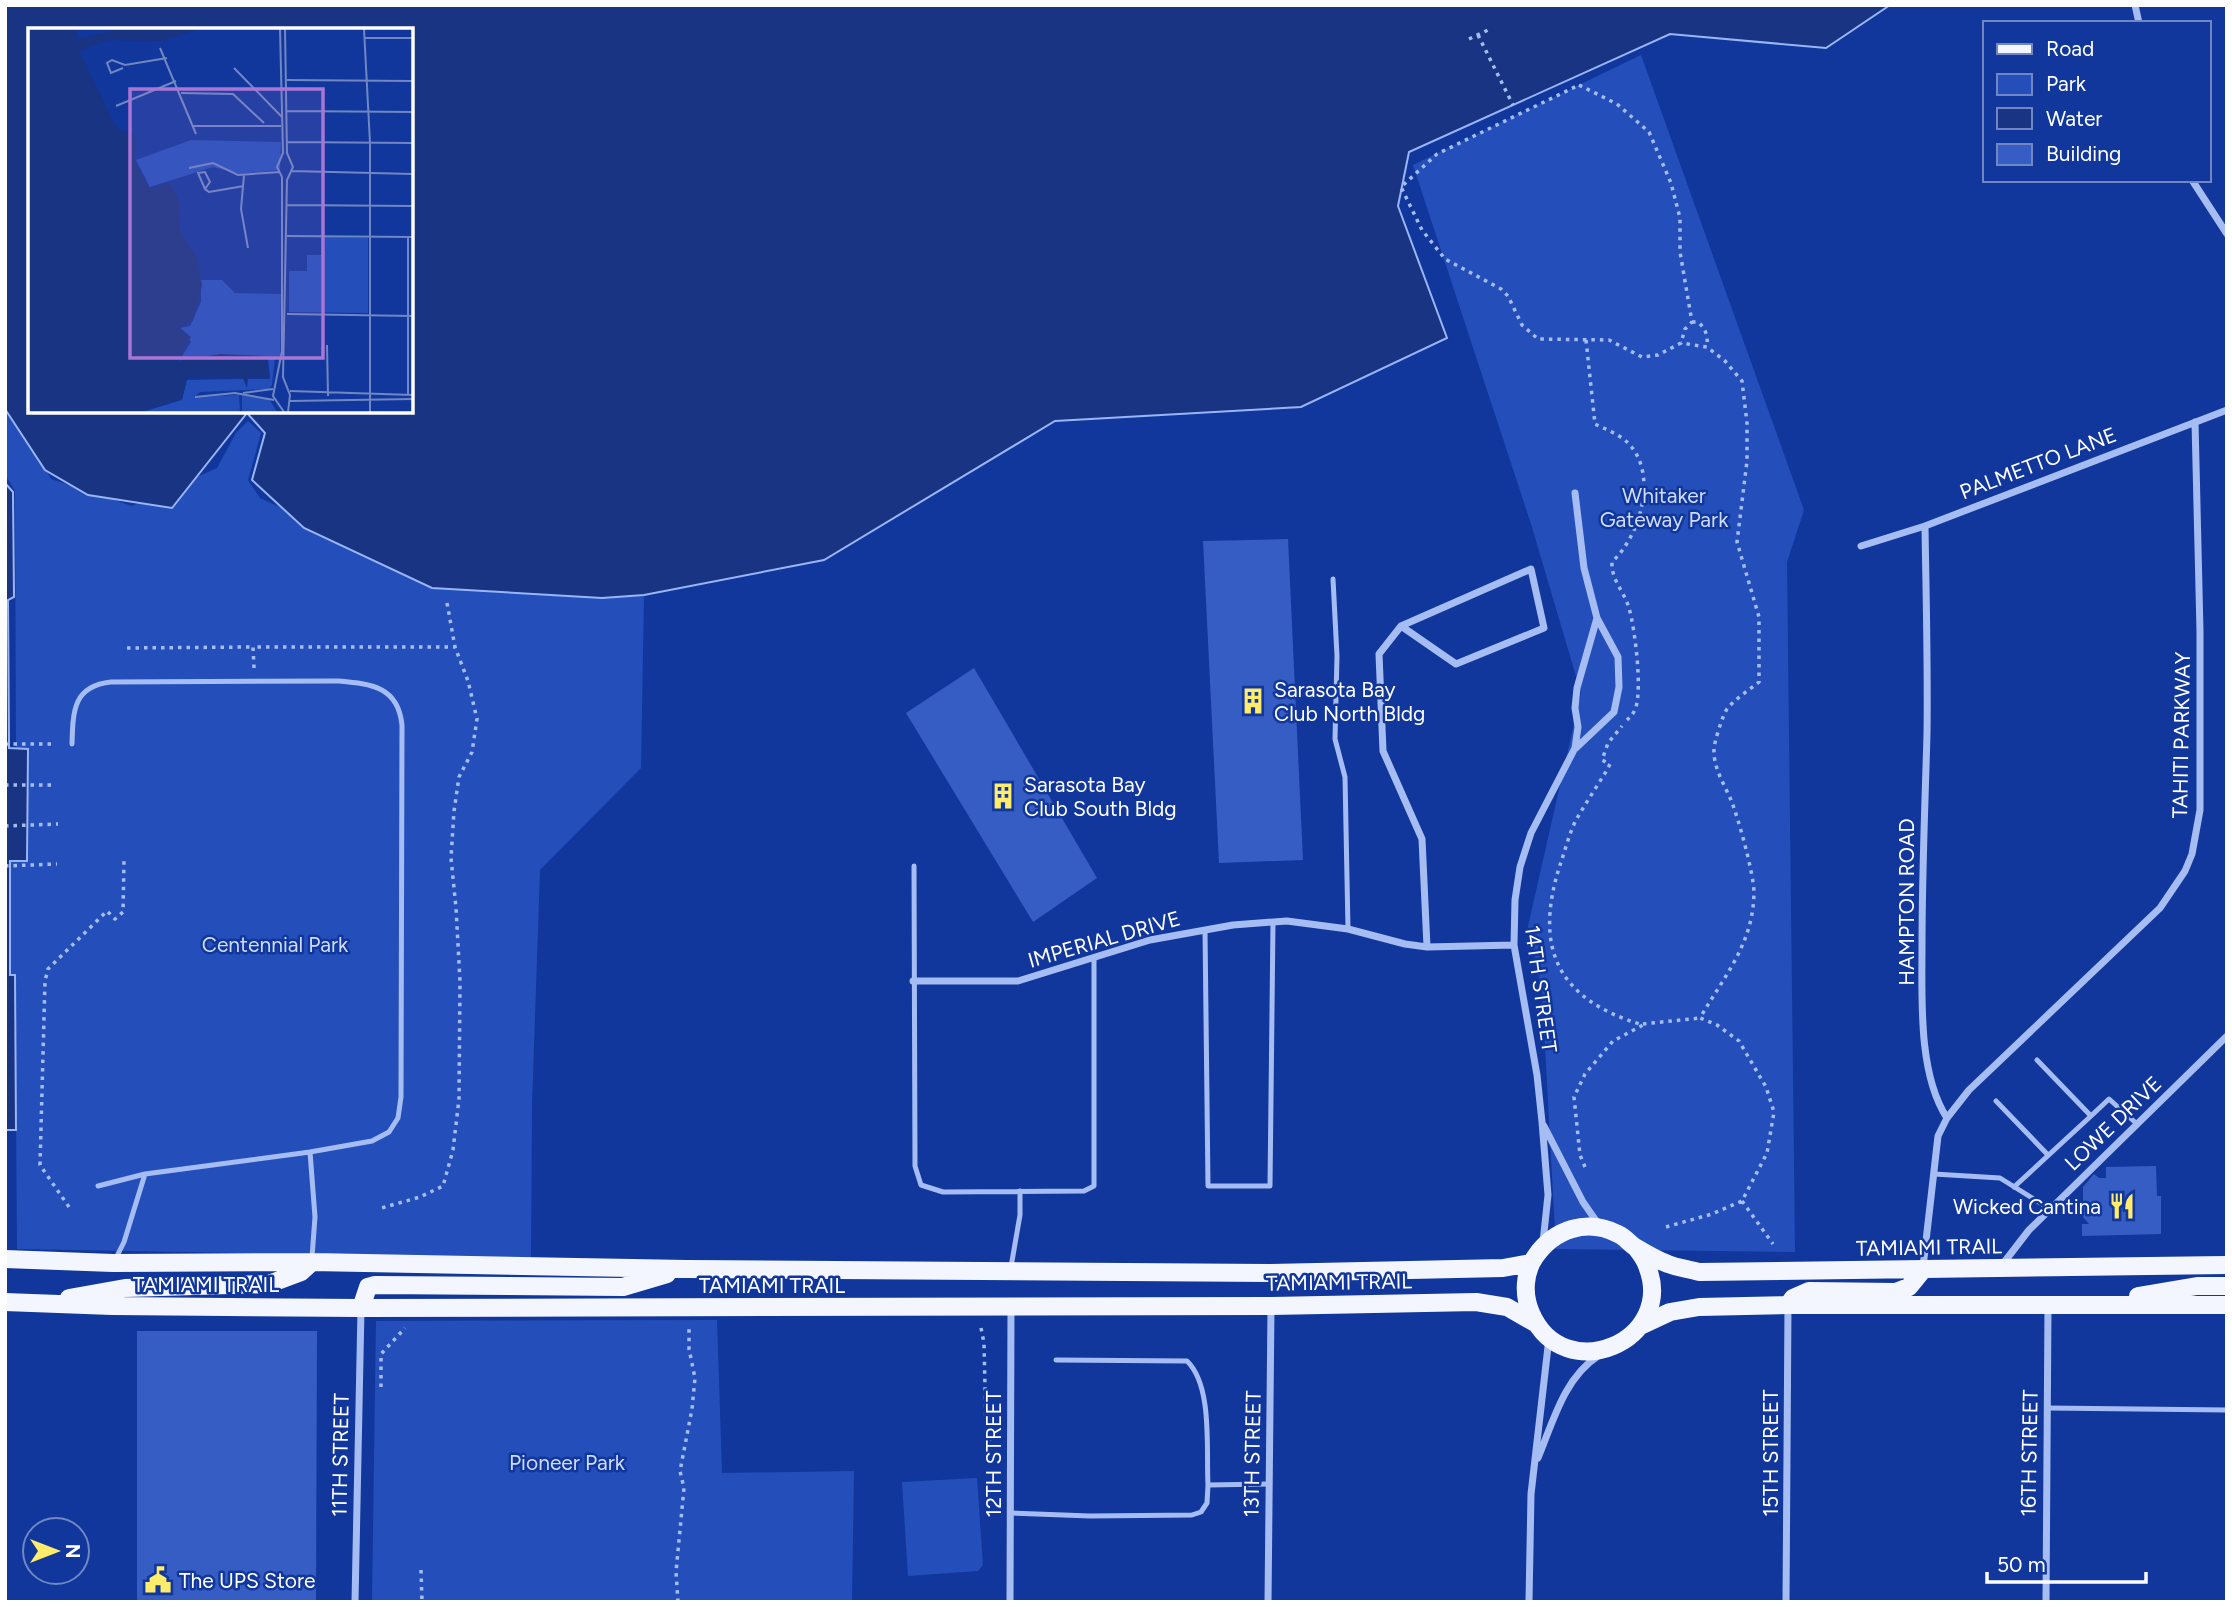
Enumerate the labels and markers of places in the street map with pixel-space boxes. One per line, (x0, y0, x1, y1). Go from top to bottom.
place label: Sarasota Bay Club North Bldg (1274, 677, 1425, 726)
building icon: Sarasota Bay Club North Bldg (1238, 686, 1268, 716)
place label: Sarasota Bay Club South Bldg (1024, 772, 1177, 821)
building icon: Sarasota Bay Club South Bldg (988, 781, 1018, 811)
restaurant icon: Wicked Cantina (2107, 1191, 2137, 1221)
place label: Wicked Cantina (1953, 1194, 2101, 1219)
public building icon: The UPS Store (143, 1565, 173, 1595)
place label: The UPS Store (179, 1568, 316, 1593)

